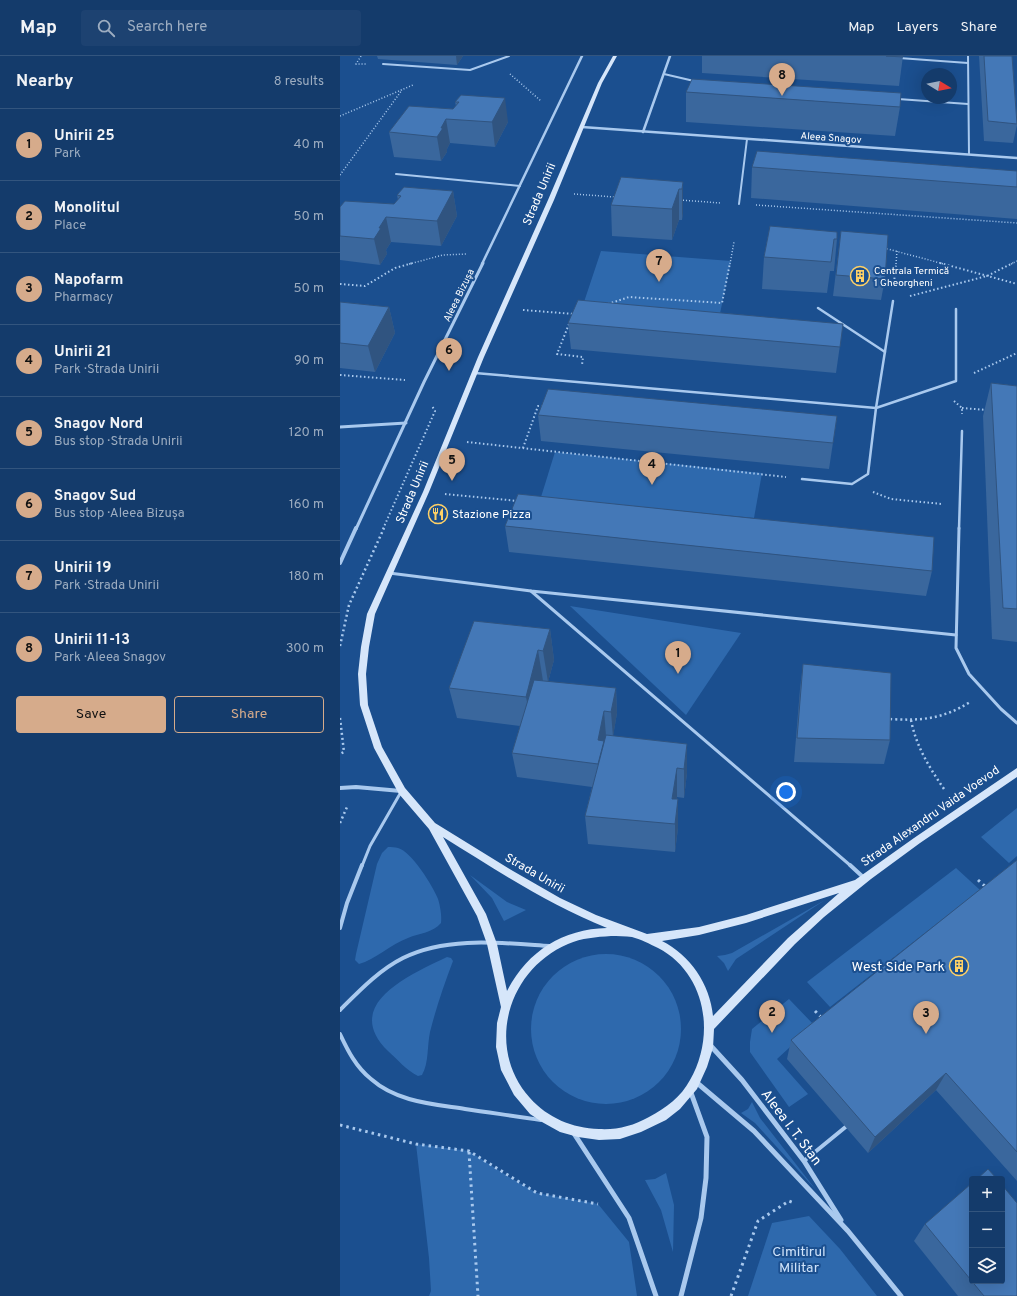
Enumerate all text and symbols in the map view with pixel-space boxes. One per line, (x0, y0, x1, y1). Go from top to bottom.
search box (81, 10, 361, 46)
text: Map (20, 16, 57, 40)
icon: search (95, 17, 117, 39)
text: Search here (127, 18, 207, 37)
text: Map (848, 19, 874, 36)
text: Layers (896, 19, 938, 36)
text: Share (960, 19, 997, 36)
pin: 8 (769, 63, 795, 96)
north arrow (921, 68, 957, 104)
text: Nearby (16, 71, 73, 93)
text: 8 results (274, 74, 324, 90)
text: Unirii 25 (54, 127, 115, 146)
street label: Aleea Snagov (800, 130, 862, 147)
text: 1 (26, 137, 32, 153)
text: 40 m (294, 137, 324, 153)
text: Park (54, 146, 81, 162)
street label: Strada Unirii (520, 161, 560, 228)
text: Monolitul (54, 199, 120, 218)
text: 2 (25, 209, 33, 225)
text: 50 m (294, 209, 324, 225)
text: Place (54, 218, 86, 234)
pin: 7 (646, 249, 672, 282)
building icon: Centrala Termică 1 Gheorgheni (849, 265, 871, 287)
place label: Centrala Termică 1 Gheorgheni (874, 265, 949, 290)
street label: Aleea Bizușa (441, 267, 478, 324)
text: Napofarm (54, 271, 123, 290)
text: 3 (25, 281, 33, 297)
text: 50 m (294, 281, 324, 297)
text: Pharmacy (54, 290, 113, 306)
pin: 6 (436, 338, 462, 371)
text: Unirii 21 (54, 343, 111, 362)
text: 4 (25, 353, 33, 369)
text: 90 m (294, 353, 324, 369)
text: Park · Strada Unirii (54, 362, 159, 378)
text: Snagov Nord (54, 415, 143, 434)
text: 5 (25, 425, 33, 441)
text: 120 m (289, 425, 324, 441)
text: Bus stop · Strada Unirii (54, 434, 183, 450)
pin: 5 (439, 448, 465, 481)
pin: 4 (639, 452, 665, 485)
street label: Strada Unirii (393, 459, 433, 526)
text: Snagov Sud (54, 487, 136, 506)
text: 6 (25, 497, 33, 513)
text: 160 m (289, 497, 324, 513)
restaurant icon: Stazione Pizza (427, 503, 449, 525)
text: Bus stop · Aleea Bizușa (54, 506, 185, 522)
place label: Stazione Pizza (452, 507, 531, 523)
text: Unirii 19 (54, 559, 111, 578)
text: 7 (26, 569, 32, 585)
text: 180 m (289, 569, 324, 585)
text: Park · Strada Unirii (54, 578, 159, 594)
text: Unirii 11-13 (54, 631, 130, 650)
text: 8 (25, 641, 33, 657)
text: 300 m (286, 641, 324, 657)
pin: 1 (665, 641, 691, 674)
text: Park · Aleea Snagov (54, 650, 166, 666)
button: Save (16, 696, 166, 733)
button: Share (174, 696, 324, 733)
street label: Strada Alexandru Vaida Voevod (858, 763, 1003, 871)
your location (776, 782, 796, 802)
street label: Strada Unirii (502, 850, 567, 897)
building icon: West Side Park (948, 955, 970, 977)
place label: West Side Park (852, 959, 945, 976)
pin: 2 (759, 1000, 785, 1033)
pin: 3 (913, 1001, 939, 1034)
street label: Aleea I. T. Stan (757, 1086, 825, 1169)
map controls (969, 1176, 1005, 1284)
button: + (969, 1176, 1005, 1212)
button: − (969, 1212, 1005, 1248)
park label: Cimitirul Militar (772, 1244, 826, 1277)
button: layers (969, 1248, 1005, 1284)

